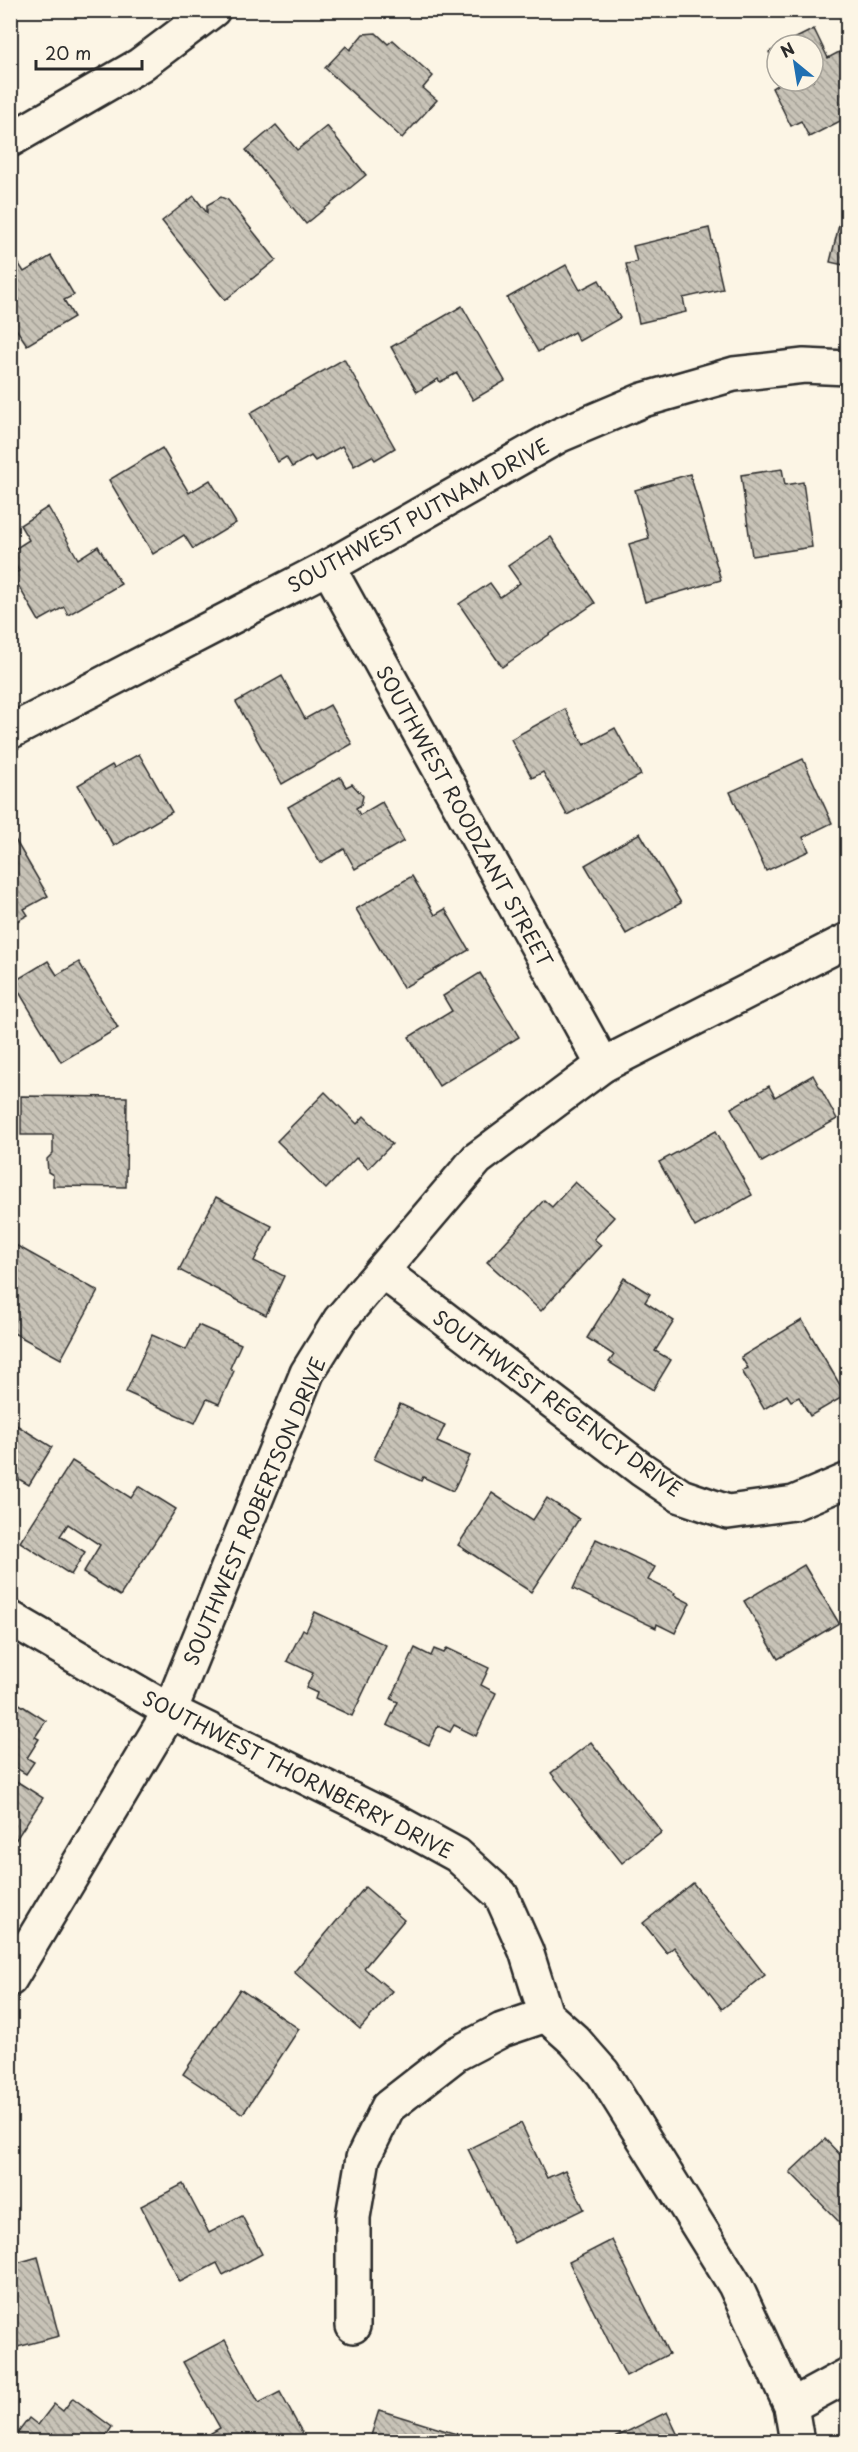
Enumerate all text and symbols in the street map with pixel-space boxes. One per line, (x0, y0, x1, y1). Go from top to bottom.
scale bar (36, 33, 142, 71)
north arrow (765, 33, 825, 93)
text: N (776, 36, 798, 63)
text: 20 m (45, 39, 91, 66)
street label: SOUTHWEST PUTNAM DRIVE (282, 430, 554, 600)
street label: SOUTHWEST ROODZANT STREET (369, 660, 561, 972)
street label: SOUTHWEST REGENCY DRIVE (427, 1302, 689, 1504)
street label: SOUTHWEST ROBERTSON DRIVE (175, 1352, 333, 1670)
street label: SOUTHWEST THORNBERRY DRIVE (138, 1682, 458, 1866)

